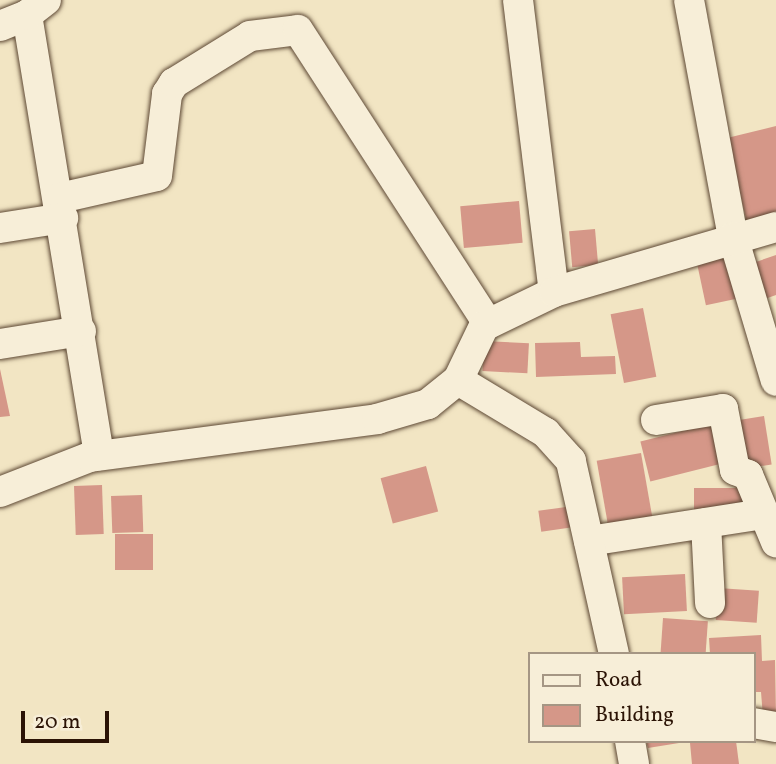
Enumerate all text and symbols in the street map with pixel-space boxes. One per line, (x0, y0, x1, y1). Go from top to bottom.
legend (528, 652, 755, 743)
text: Road (595, 666, 642, 695)
scale bar (24, 698, 112, 742)
text: Building (595, 701, 674, 730)
text: 20 m (34, 708, 80, 737)

